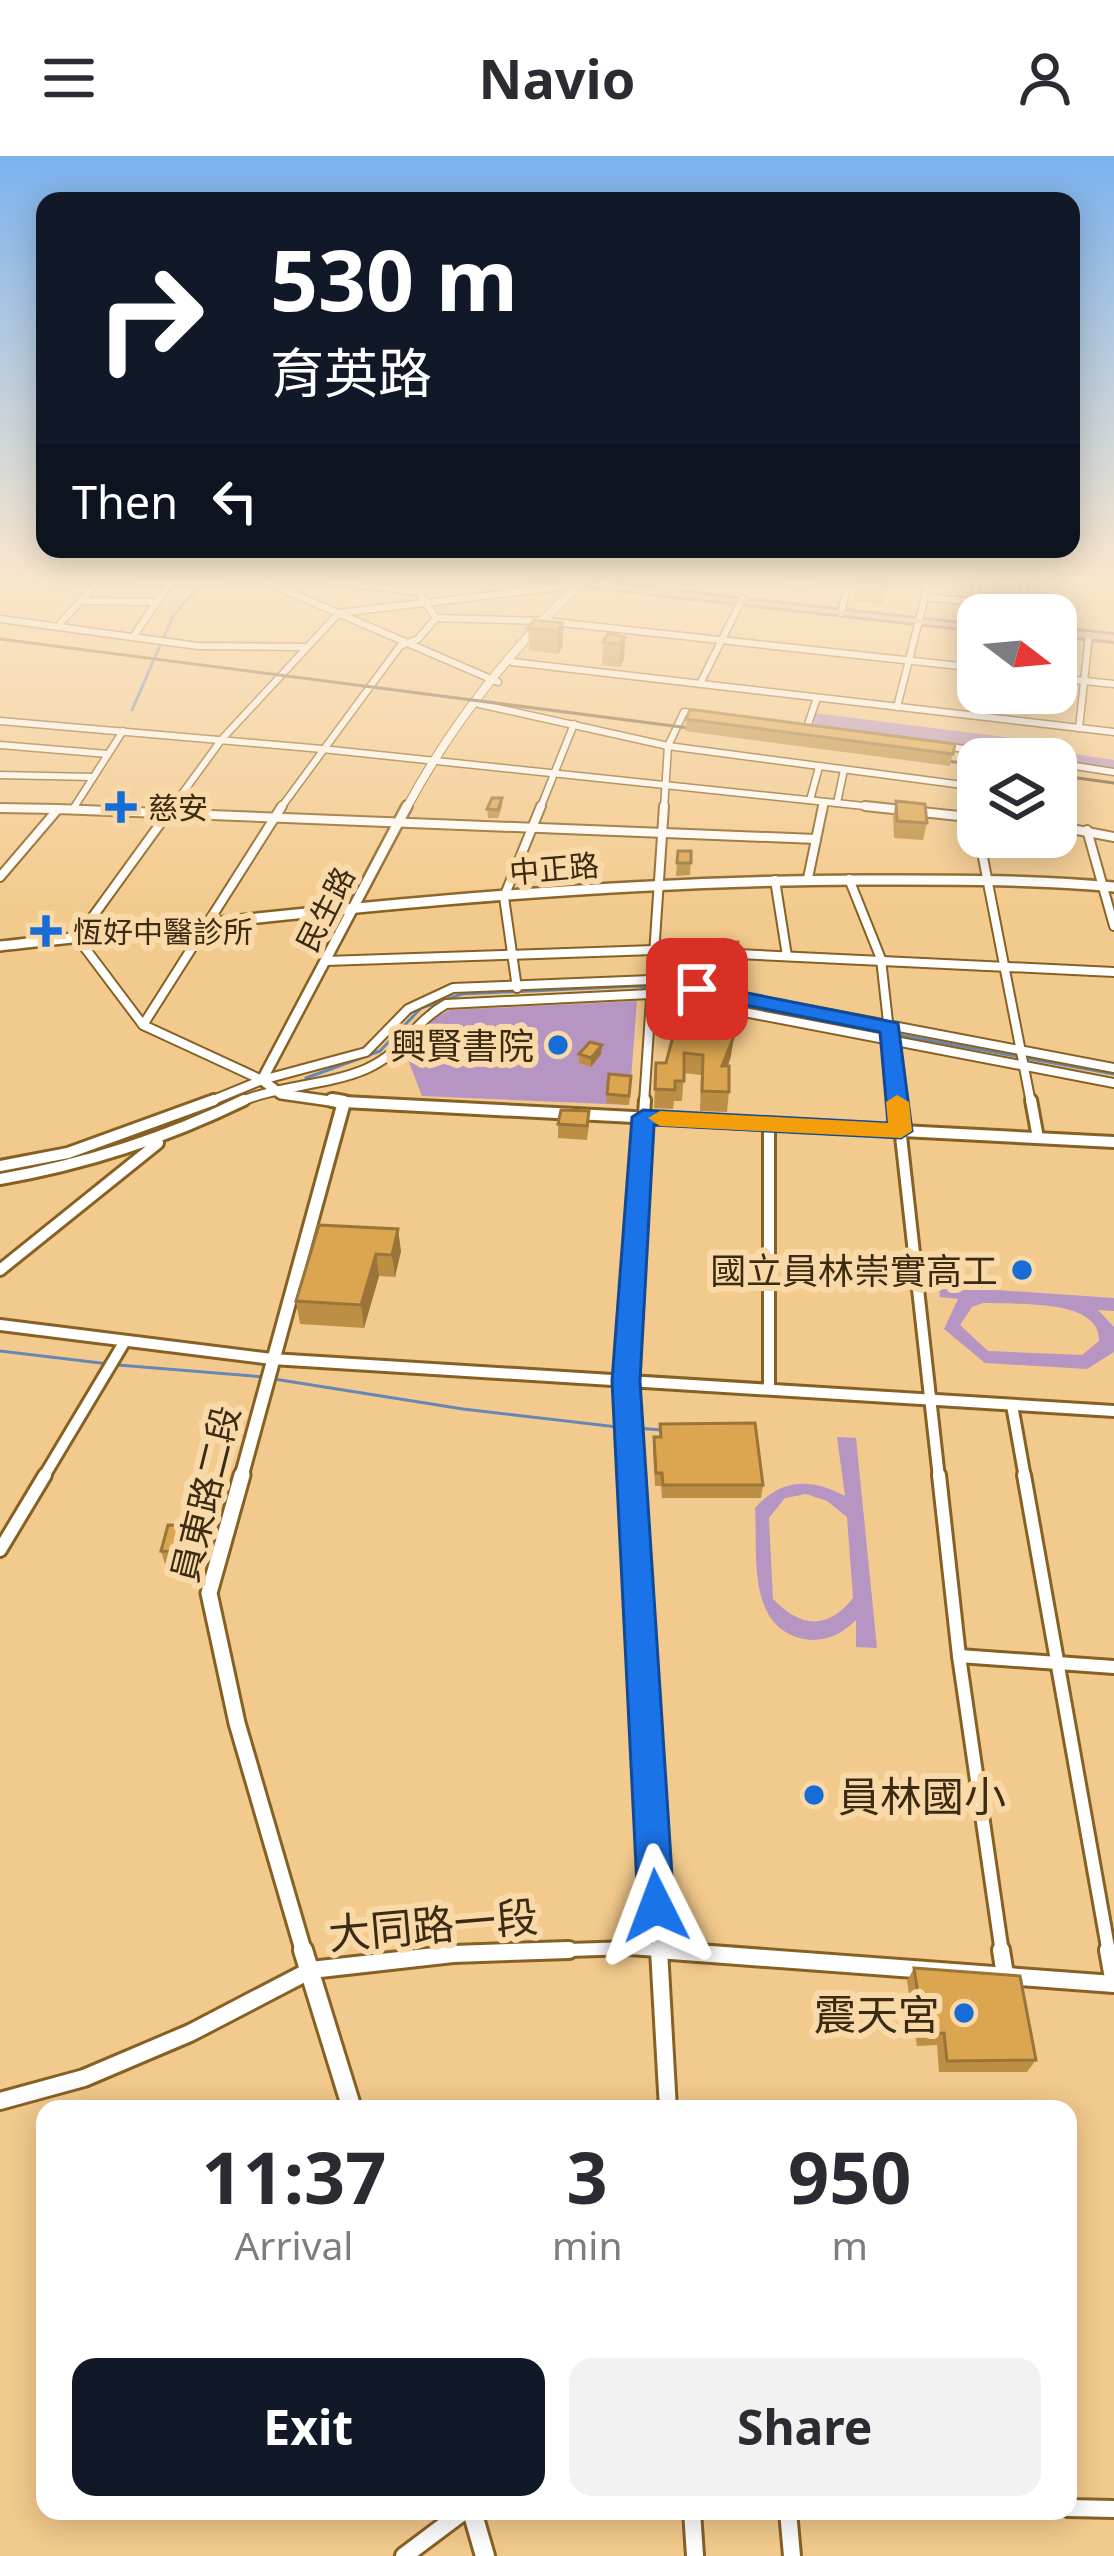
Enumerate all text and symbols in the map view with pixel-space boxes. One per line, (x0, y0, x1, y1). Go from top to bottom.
text: Navio (479, 41, 635, 115)
icon: menu (36, 45, 102, 111)
icon: person (1012, 45, 1078, 111)
text: 530 m (270, 221, 518, 336)
icon: right (72, 240, 228, 396)
text: 育英路 (270, 335, 432, 409)
icon: left (202, 468, 268, 534)
text: Then (72, 471, 178, 532)
north arrow (957, 594, 1077, 714)
map controls (957, 594, 1077, 858)
button: layers (957, 738, 1077, 858)
place label: 慈安 (148, 787, 208, 828)
marker: 慈安 (105, 791, 137, 823)
street label: 中正路 (507, 844, 601, 892)
street label: 民生路 (286, 860, 364, 958)
place label: 恆好中醫診所 (73, 911, 253, 952)
marker: 恆好中醫診所 (30, 915, 62, 947)
pin (646, 938, 748, 1040)
icon: arrive (664, 956, 730, 1022)
place label: 興賢書院 (390, 1021, 534, 1070)
marker: 興賢書院 (545, 1032, 571, 1058)
place label: 國立員林崇實高工 (710, 1246, 998, 1295)
marker: 國立員林崇實高工 (1009, 1257, 1035, 1283)
street label: 員東路二段 (159, 1401, 251, 1587)
place label: 員林國小 (838, 1767, 1006, 1824)
marker: 員林國小 (801, 1782, 827, 1808)
position arrow (593, 1843, 719, 1969)
street label: 大同路一段 (326, 1886, 540, 1962)
place label: 震天宮 (814, 1985, 940, 2042)
marker: 震天宮 (951, 2000, 977, 2026)
text: 11:37 (201, 2127, 386, 2225)
text: 3 (567, 2127, 608, 2225)
text: 950 (788, 2127, 912, 2225)
text: Arrival (234, 2218, 353, 2271)
text: min (552, 2218, 623, 2271)
text: m (832, 2218, 868, 2271)
button: Exit (72, 2358, 545, 2496)
button: Share (569, 2358, 1041, 2496)

